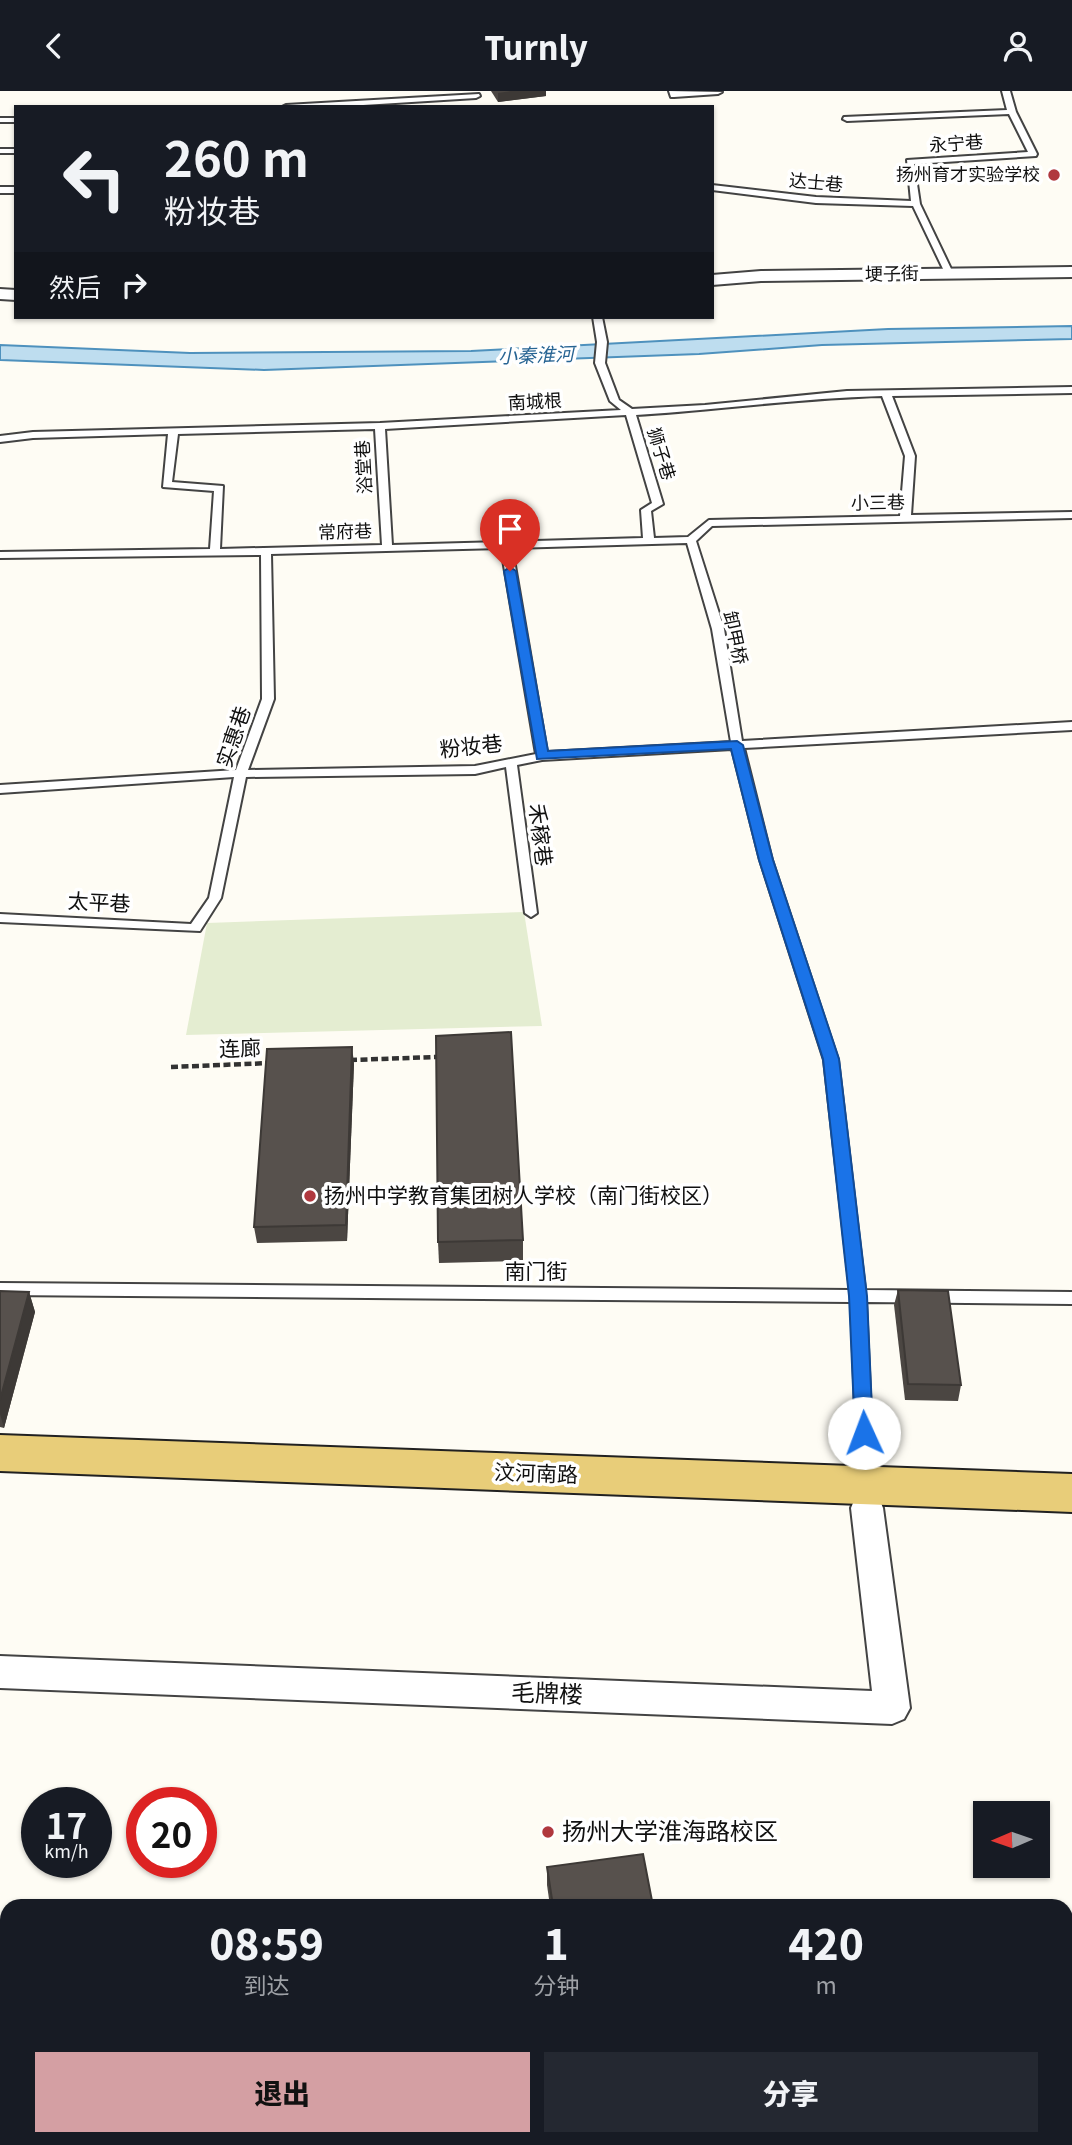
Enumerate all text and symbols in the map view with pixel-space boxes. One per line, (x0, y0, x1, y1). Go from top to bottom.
text: Turnly (484, 23, 588, 69)
icon: back (35, 27, 73, 65)
icon: person (999, 27, 1037, 65)
text: 260 m (164, 120, 309, 191)
street label: 永宁巷 (928, 127, 984, 157)
icon: left (49, 133, 140, 224)
place label: 扬州育才实验学校 (896, 160, 1040, 186)
street label: 达士巷 (788, 166, 844, 196)
marker: 扬州育才实验学校 (1046, 167, 1062, 183)
text: 粉妆巷 (164, 186, 260, 232)
street label: 埂子街 (865, 259, 919, 285)
icon: right (115, 266, 153, 304)
text: 然后 (49, 267, 101, 304)
water label: 小秦淮河 (497, 339, 578, 368)
street label: 南城根 (507, 386, 563, 414)
street label: 狮子巷 (643, 424, 683, 483)
street label: 浴堂巷 (348, 439, 376, 495)
street label: 小三巷 (851, 488, 905, 514)
pin (480, 499, 540, 571)
icon: arrive (491, 510, 529, 548)
street label: 常府巷 (317, 516, 372, 544)
street label: 卸甲桥 (719, 608, 755, 667)
street label: 实惠巷 (208, 702, 257, 771)
street label: 粉妆巷 (438, 727, 504, 763)
street label: 禾稼巷 (523, 802, 561, 868)
street label: 太平巷 (67, 884, 131, 918)
street label: 连廊 (218, 1031, 261, 1063)
place label: 扬州中学教育集团树人学校（南门街校区） (324, 1179, 723, 1209)
marker: 扬州中学教育集团树人学校（南门街校区） (302, 1188, 318, 1204)
street label: 南门街 (505, 1255, 568, 1285)
position arrow (827, 1396, 901, 1470)
street label: 汶河南路 (494, 1456, 579, 1488)
street label: 毛牌楼 (510, 1673, 584, 1710)
speed limit sign: 20 (126, 1787, 217, 1878)
text: 17 (46, 1798, 87, 1849)
north arrow (973, 1801, 1050, 1878)
map controls (973, 1801, 1050, 1878)
place label: 扬州大学淮海路校区 (562, 1812, 778, 1847)
marker: 扬州大学淮海路校区 (540, 1824, 556, 1840)
text: km/h (44, 1837, 89, 1863)
text: 08:59 (209, 1911, 324, 1972)
text: 1 (544, 1911, 569, 1972)
text: 420 (788, 1911, 864, 1972)
text: 到达 (244, 1967, 290, 2001)
text: 分钟 (533, 1967, 579, 2001)
text: m (815, 1967, 837, 2001)
button: 退出 (35, 2052, 530, 2132)
button: 分享 (544, 2052, 1038, 2132)

